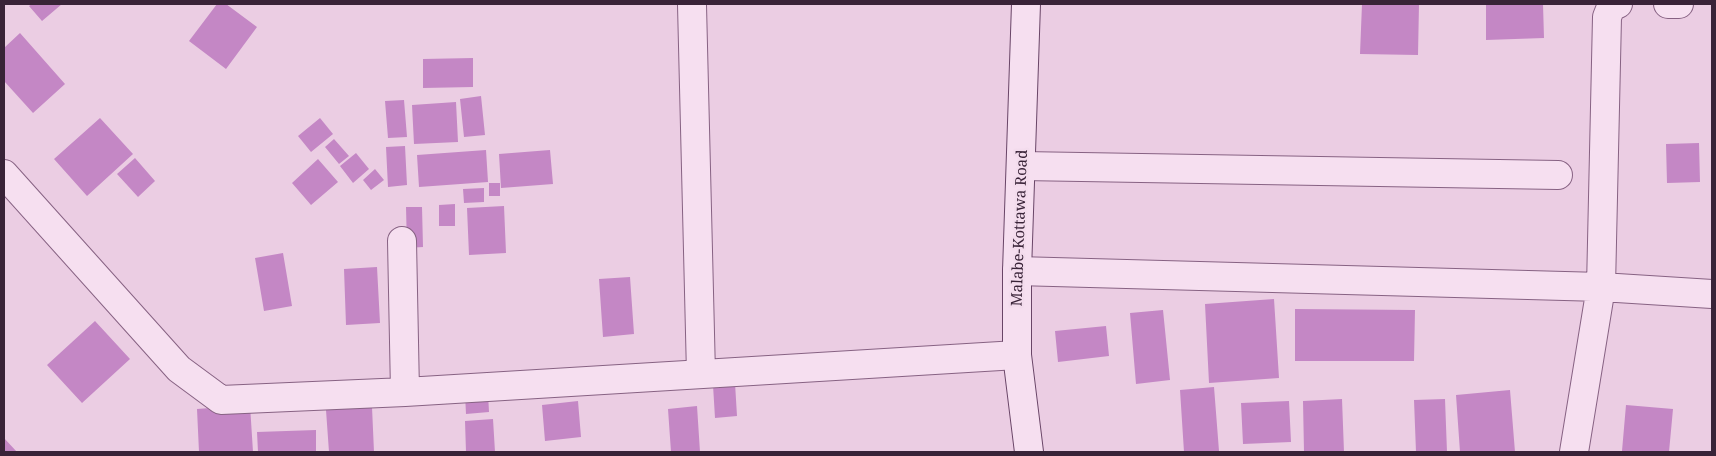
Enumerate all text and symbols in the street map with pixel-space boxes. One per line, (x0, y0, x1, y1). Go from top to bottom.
street label: Malabe-Kottawa Road (1008, 149, 1032, 307)

